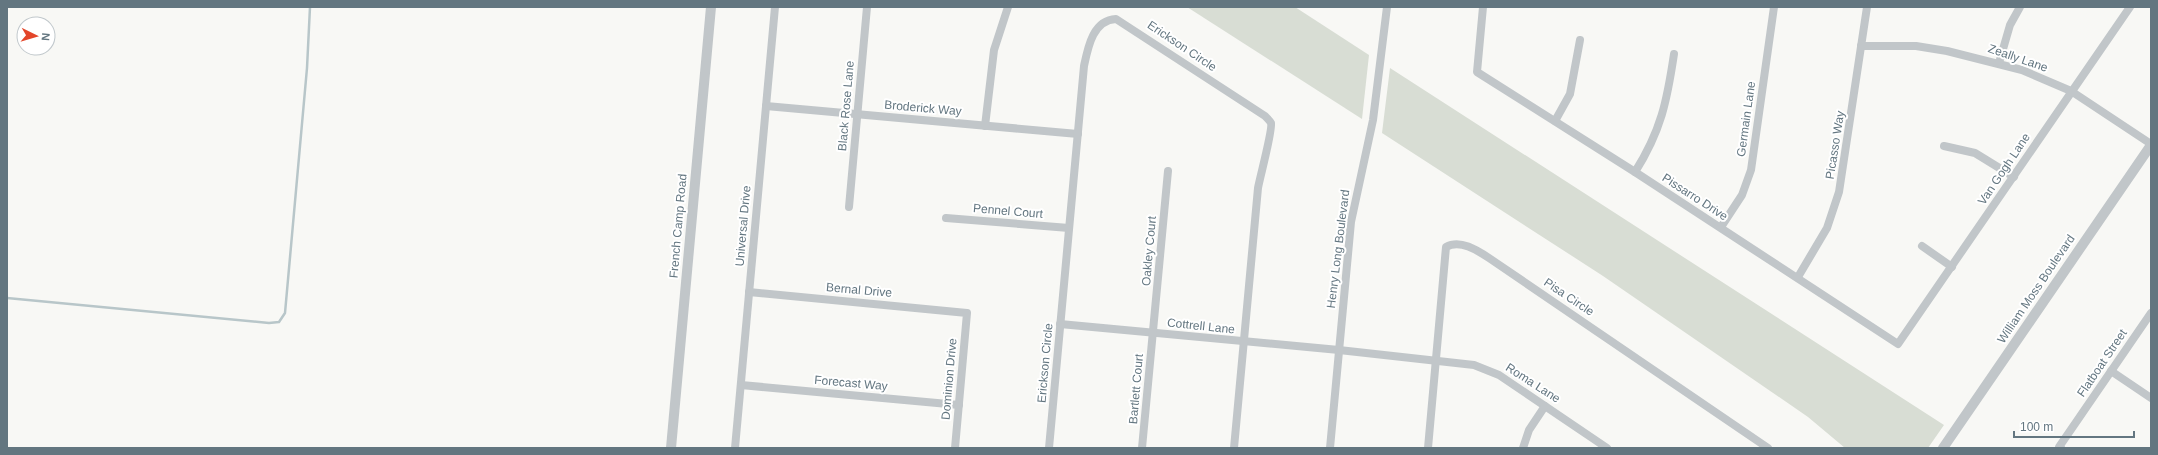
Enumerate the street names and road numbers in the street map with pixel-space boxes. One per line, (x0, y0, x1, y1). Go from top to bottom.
street label: Erickson Circle (1145, 18, 1219, 74)
street label: Zeally Lane (1986, 41, 2050, 75)
street label: Black Rose Lane (835, 60, 857, 152)
street label: Germain Lane (1734, 80, 1758, 158)
street label: Broderick Way (884, 98, 962, 118)
street label: Picasso Way (1823, 110, 1847, 180)
street label: Van Gogh Lane (1975, 130, 2033, 207)
street label: Pissarro Drive (1660, 171, 1731, 224)
street label: French Camp Road (666, 173, 690, 279)
street label: Universal Drive (732, 185, 754, 267)
street label: Henry Long Boulevard (1324, 189, 1352, 309)
street label: Pennel Court (972, 201, 1044, 221)
street label: Oakley Court (1139, 215, 1159, 286)
street label: William Moss Boulevard (1994, 232, 2078, 346)
street label: Pisa Circle (1541, 275, 1597, 319)
street label: Bernal Drive (825, 280, 893, 300)
street label: Cottrell Lane (1166, 315, 1236, 337)
street label: Erickson Circle (1035, 322, 1055, 403)
street label: Flatboat Street (2074, 326, 2130, 400)
street label: Dominion Drive (938, 337, 960, 420)
street label: Bartlett Court (1126, 353, 1146, 425)
street label: Roma Lane (1503, 360, 1563, 406)
street label: Forecast Way (814, 373, 888, 393)

